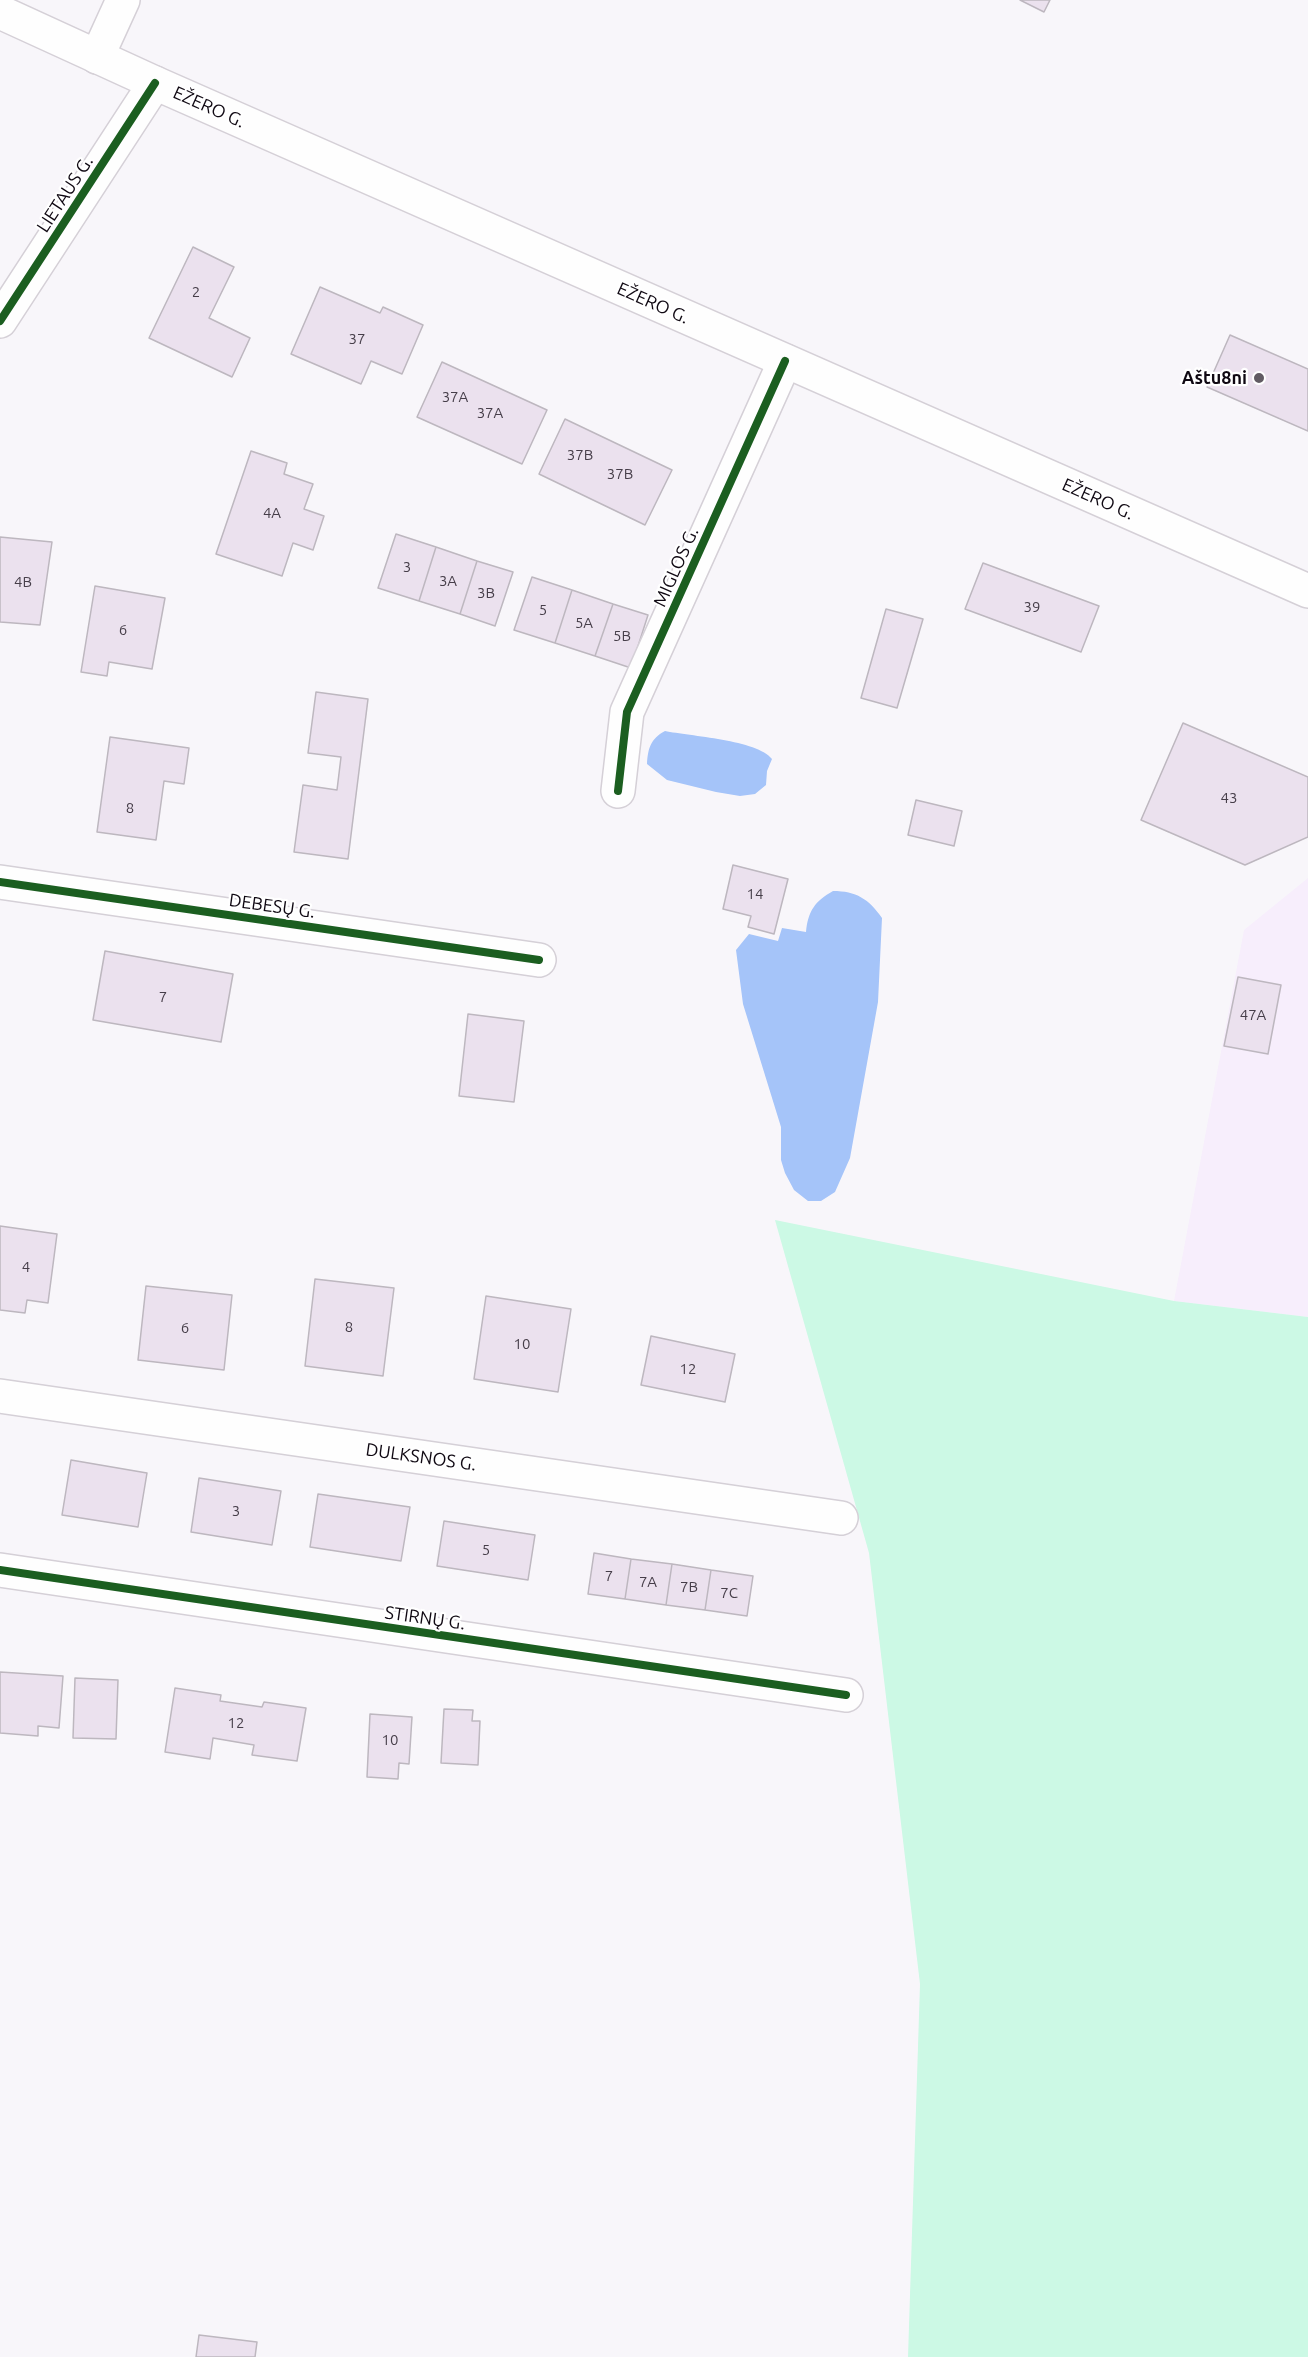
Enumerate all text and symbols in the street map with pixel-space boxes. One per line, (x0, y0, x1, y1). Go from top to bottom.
street label: EŽERO G. (170, 82, 248, 132)
street label: LIETAUS G. (32, 152, 98, 236)
street label: EŽERO G. (614, 278, 692, 328)
house number: 2 (192, 283, 200, 301)
house number: 37 (349, 330, 365, 348)
place label: Aštu8ni (1182, 367, 1247, 389)
marker: Aštu8ni (1252, 371, 1266, 385)
house number: 37A (442, 388, 468, 406)
house number: 37A (477, 404, 503, 422)
house number: 37B (567, 446, 593, 464)
house number: 37B (607, 465, 633, 483)
street label: EŽERO G. (1059, 474, 1137, 524)
house number: 4A (263, 504, 281, 522)
street label: MIGLOS G. (649, 524, 703, 610)
house number: 3 (403, 558, 411, 576)
house number: 3A (439, 572, 457, 590)
house number: 4B (14, 573, 32, 591)
house number: 3B (477, 584, 495, 602)
house number: 39 (1024, 598, 1040, 616)
house number: 5 (539, 601, 547, 619)
house number: 5A (575, 614, 593, 632)
house number: 6 (119, 621, 127, 639)
house number: 5B (613, 627, 631, 645)
house number: 43 (1221, 789, 1237, 807)
house number: 8 (126, 799, 134, 817)
house number: 14 (747, 885, 763, 903)
street label: DEBESŲ G. (227, 889, 317, 923)
house number: 7 (159, 988, 167, 1006)
house number: 47A (1240, 1006, 1266, 1024)
house number: 4 (22, 1258, 30, 1276)
house number: 8 (345, 1318, 353, 1336)
house number: 6 (181, 1319, 189, 1337)
house number: 10 (514, 1335, 530, 1353)
house number: 12 (680, 1360, 696, 1378)
street label: DULKSNOS G. (364, 1439, 478, 1475)
house number: 3 (232, 1502, 240, 1520)
house number: 5 (482, 1541, 490, 1559)
house number: 7 (605, 1567, 613, 1585)
house number: 7A (639, 1573, 657, 1591)
house number: 7B (680, 1578, 698, 1596)
house number: 7C (720, 1584, 738, 1602)
street label: STIRNŲ G. (383, 1602, 467, 1634)
house number: 12 (228, 1714, 244, 1732)
house number: 10 (382, 1731, 398, 1749)

